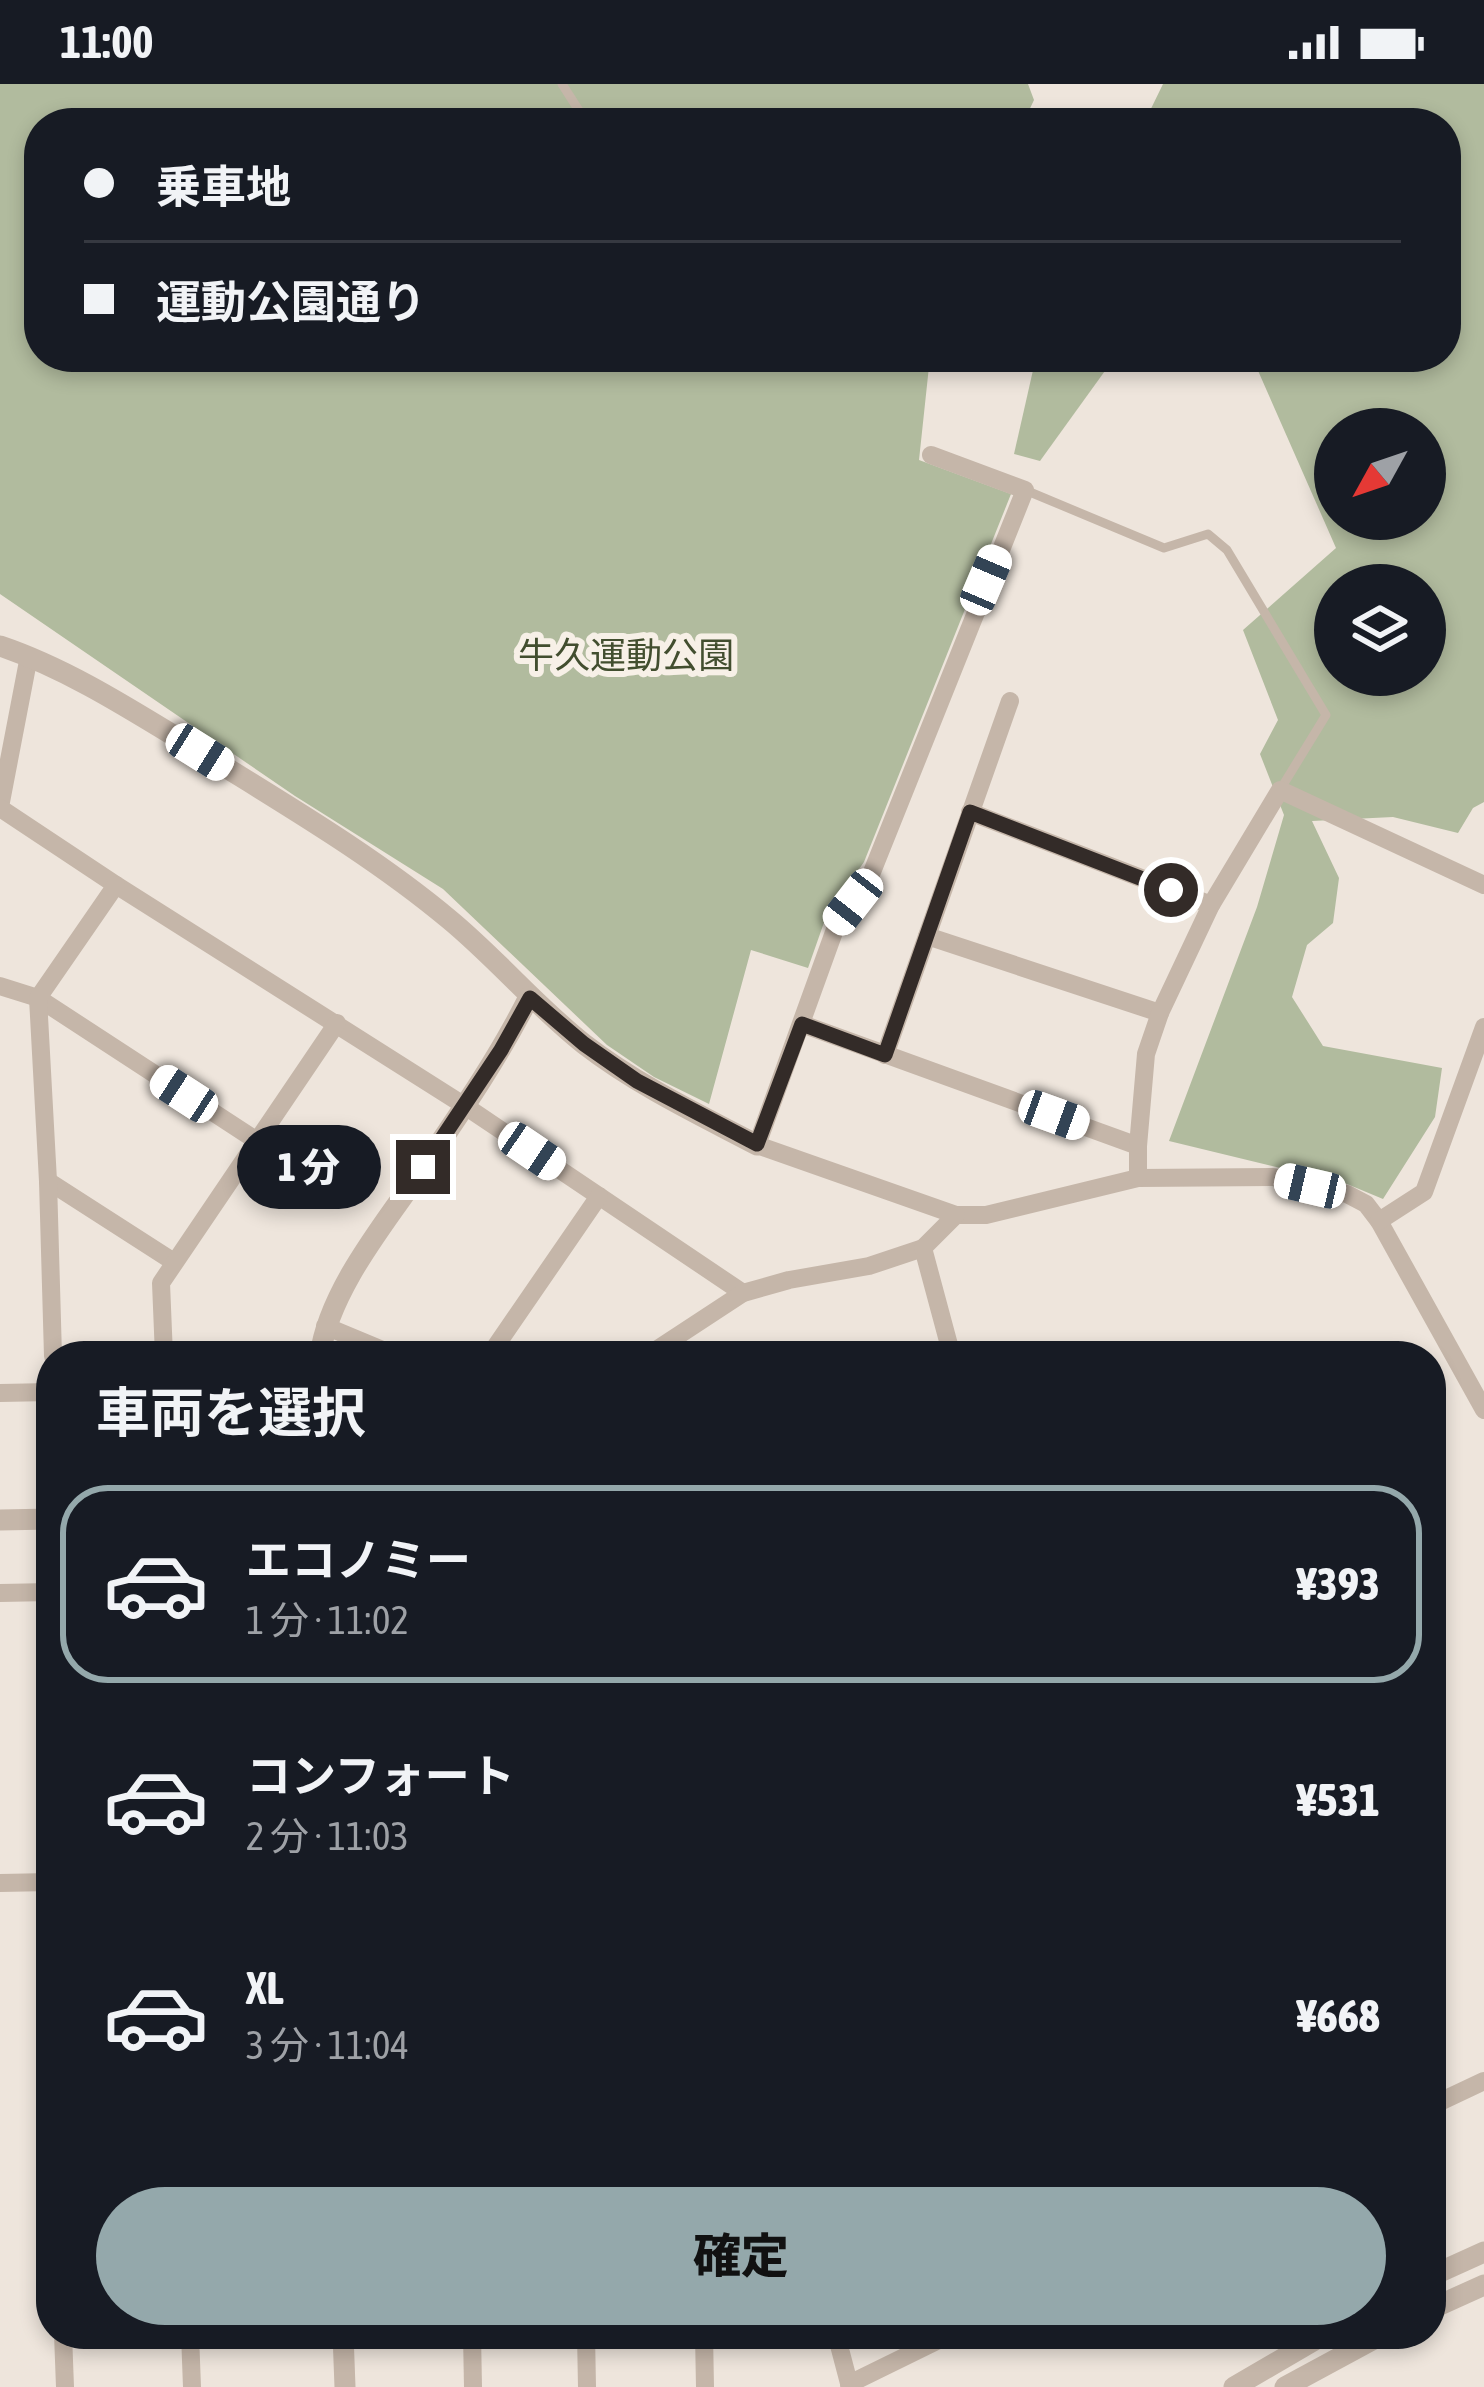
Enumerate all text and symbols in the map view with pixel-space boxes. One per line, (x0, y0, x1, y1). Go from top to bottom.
text: 11:00 (60, 16, 154, 68)
text: 乗車地 (156, 161, 291, 213)
text: 運動公園通り (156, 276, 426, 328)
north arrow (1314, 408, 1446, 540)
map controls (1314, 408, 1446, 696)
car (955, 540, 1017, 620)
button: layers (1314, 564, 1446, 696)
park label: 牛久運動公園 (518, 634, 734, 676)
car (160, 718, 240, 786)
car (817, 863, 889, 941)
route start (1144, 863, 1198, 917)
car (144, 1059, 224, 1129)
car (1014, 1086, 1094, 1144)
car (492, 1116, 572, 1186)
callout: 1 分 (237, 1125, 381, 1209)
route end (396, 1140, 450, 1194)
text: 1 分 (278, 1145, 340, 1189)
car (1271, 1160, 1349, 1212)
text: 車両を選択 (96, 1382, 366, 1443)
icon: car (102, 1530, 210, 1638)
text: エコノミー (246, 1534, 471, 1586)
text: ¥393 (1297, 1558, 1380, 1610)
text: 1 分 · 11:02 (246, 1598, 409, 1642)
icon: car (102, 1746, 210, 1854)
text: コンフォート (246, 1750, 515, 1802)
text: ¥531 (1297, 1774, 1380, 1826)
text: 2 分 · 11:03 (246, 1814, 409, 1858)
icon: car (102, 1962, 210, 2070)
text: XL (246, 1962, 284, 2014)
text: ¥668 (1297, 1990, 1380, 2042)
text: 3 分 · 11:04 (246, 2023, 409, 2067)
button: 確定 (96, 2187, 1386, 2325)

